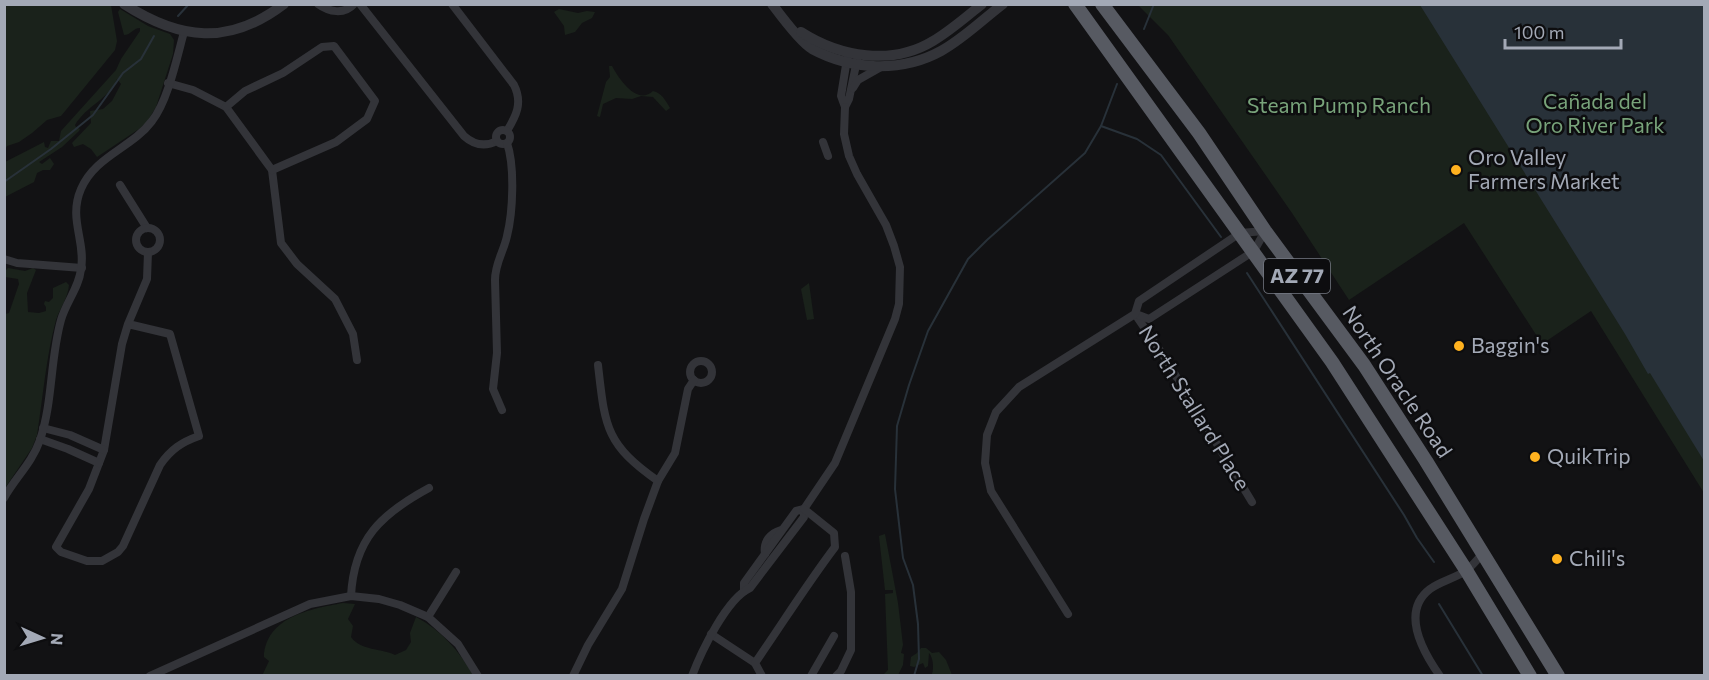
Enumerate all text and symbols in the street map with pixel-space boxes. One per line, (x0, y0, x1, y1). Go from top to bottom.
scale bar (1505, 12, 1620, 50)
text: 100 m (1514, 21, 1564, 43)
park label: Cañada del Oro River Park (1525, 88, 1665, 137)
park label: Steam Pump Ranch (1247, 92, 1431, 117)
place label: Oro Valley Farmers Market (1468, 144, 1620, 193)
marker: Oro Valley Farmers Market (1449, 163, 1463, 177)
road number: AZ 77 (1264, 259, 1330, 293)
street label: North Oracle Road (1338, 301, 1458, 462)
street label: North Stallard Place (1134, 320, 1256, 494)
place label: Baggin's (1471, 332, 1550, 357)
marker: Baggin's (1452, 339, 1466, 353)
place label: QuikTrip (1547, 443, 1631, 468)
marker: QuikTrip (1528, 450, 1542, 464)
place label: Chili's (1569, 545, 1625, 570)
marker: Chili's (1550, 552, 1564, 566)
north arrow (12, 608, 72, 668)
text: N (48, 632, 67, 646)

